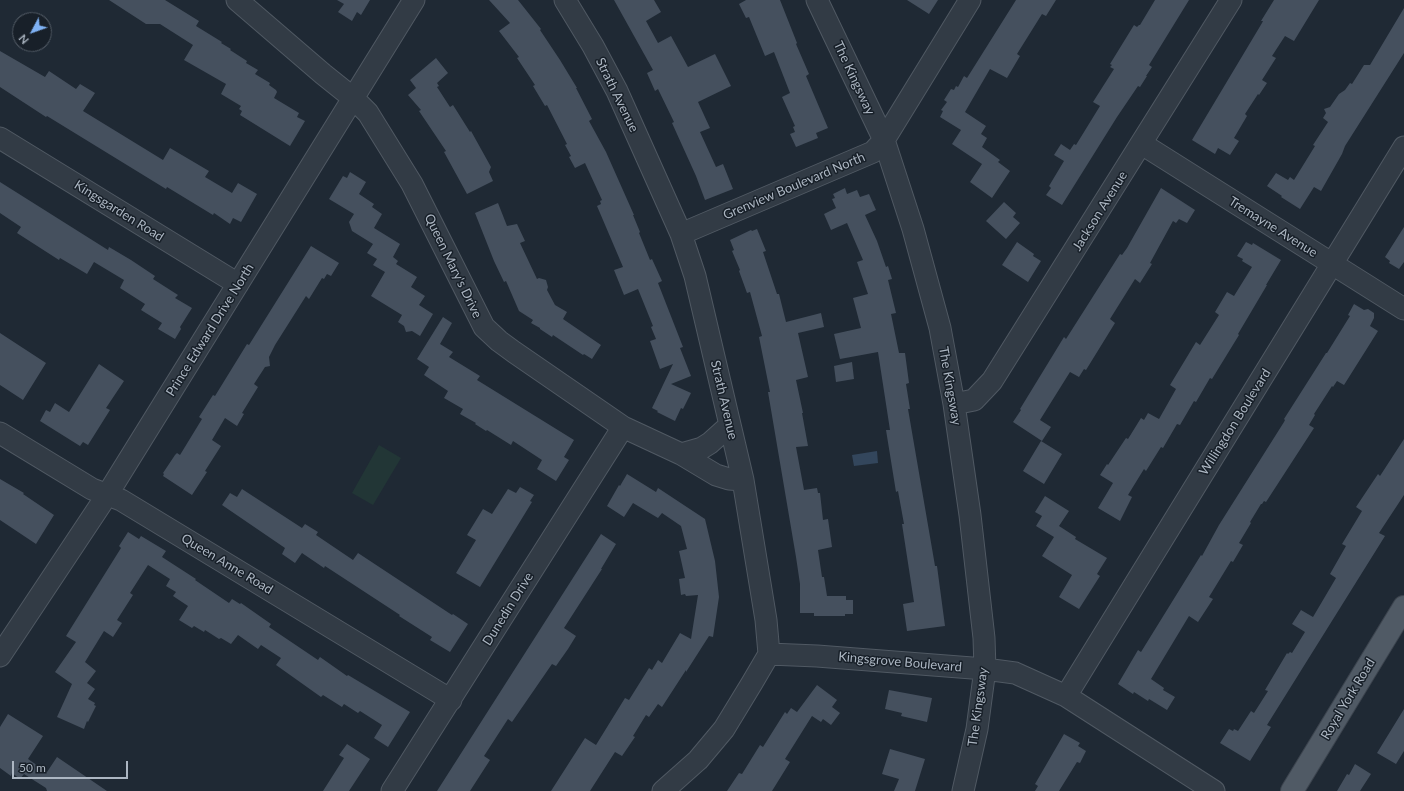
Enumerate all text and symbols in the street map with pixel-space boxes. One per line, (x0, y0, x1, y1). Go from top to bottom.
north arrow (12, 12, 52, 52)
text: N (16, 32, 31, 47)
street label: The Kingsway (830, 39, 878, 117)
street label: Strath Avenue (592, 55, 642, 135)
street label: Grenview Boulevard North (721, 149, 867, 223)
street label: Jackson Avenue (1069, 168, 1131, 254)
street label: Kingsgarden Road (71, 177, 167, 245)
street label: Tremayne Avenue (1226, 193, 1320, 261)
street label: Queen Mary's Drive (421, 211, 485, 321)
street label: Prince Edward Drive North (163, 261, 257, 399)
street label: The Kingsway (935, 345, 965, 427)
street label: Strath Avenue (707, 359, 741, 441)
street label: Willingdon Boulevard (1196, 366, 1274, 478)
street label: Queen Anne Road (178, 530, 276, 598)
street label: Dunedin Drive (479, 570, 537, 648)
street label: Kingsgrove Boulevard (838, 649, 962, 675)
street label: Royal York Road (1318, 656, 1378, 742)
street label: The Kingsway (965, 667, 991, 747)
scale bar (14, 753, 130, 779)
text: 50 m (19, 760, 46, 775)

